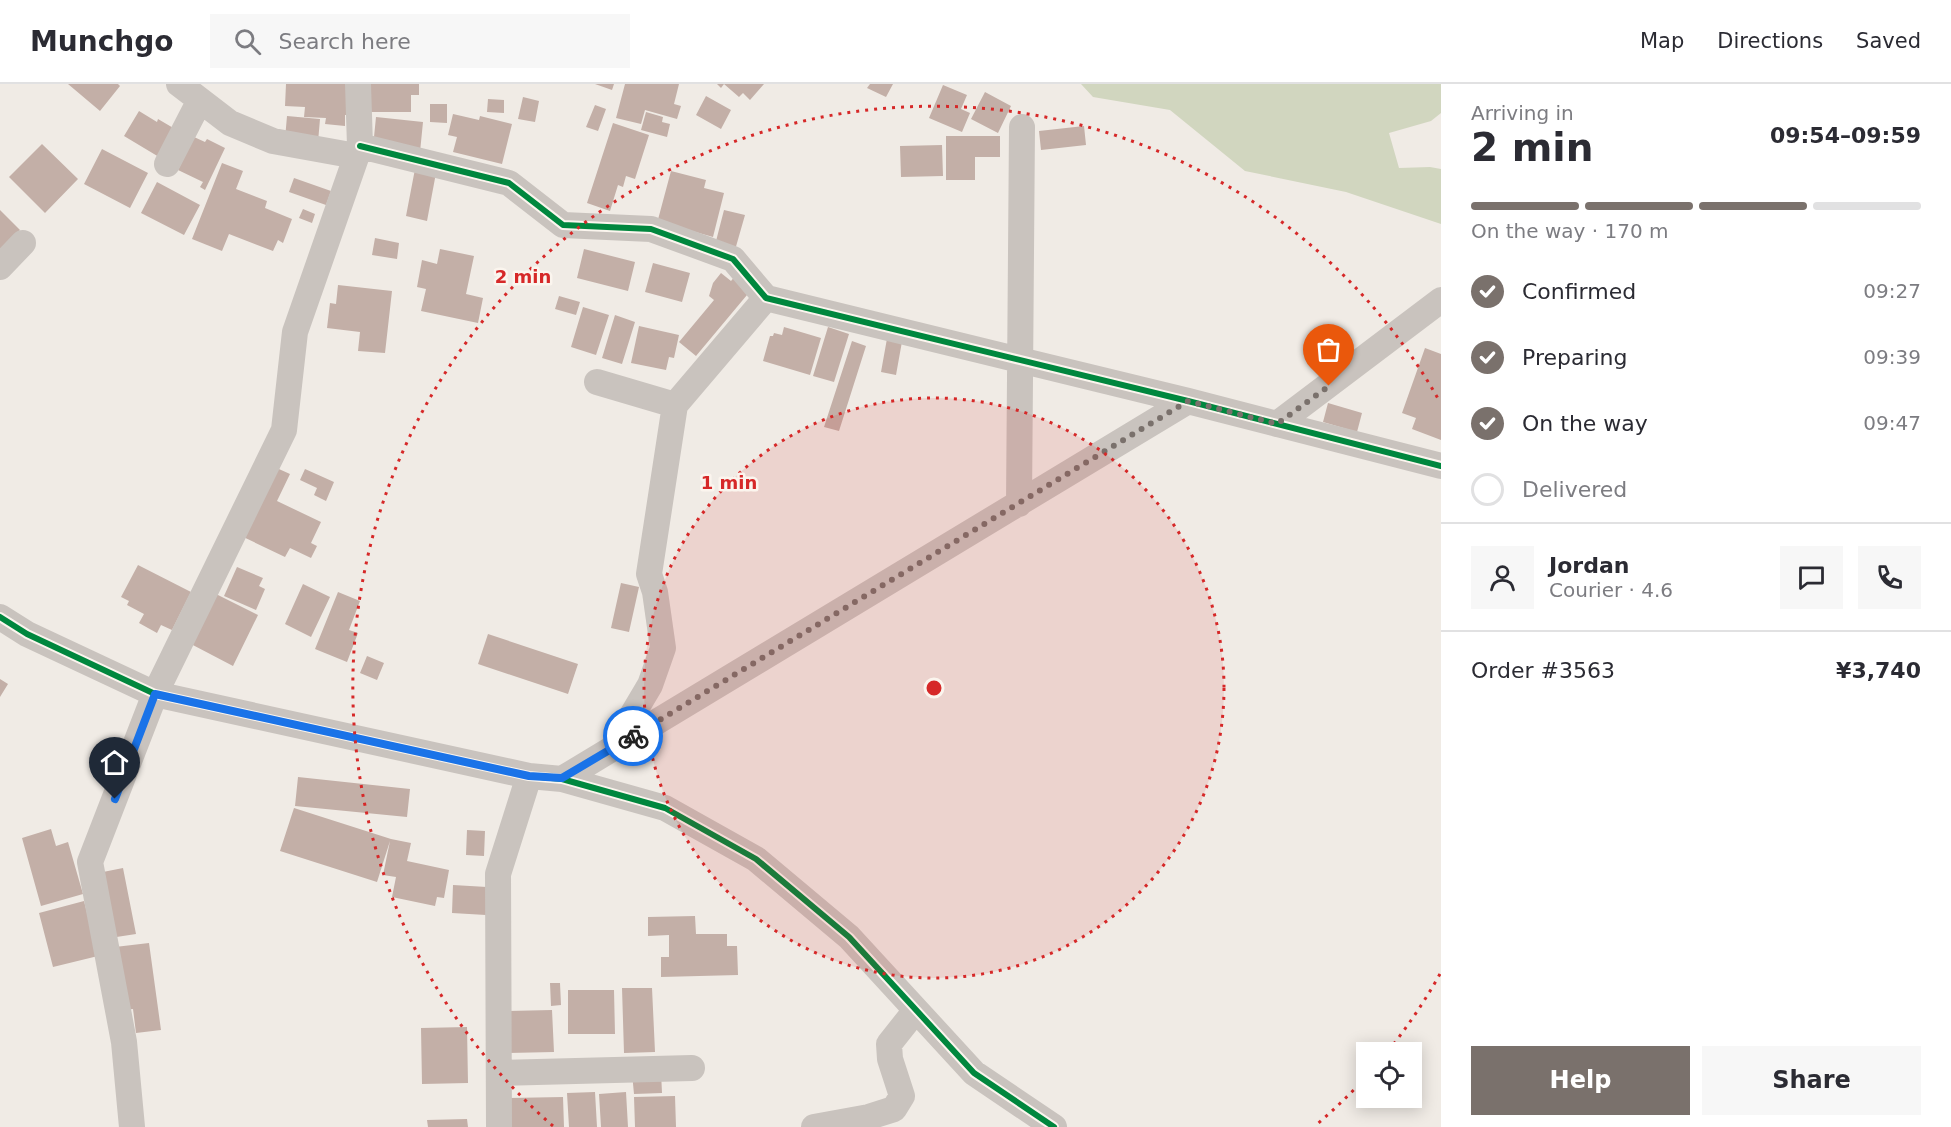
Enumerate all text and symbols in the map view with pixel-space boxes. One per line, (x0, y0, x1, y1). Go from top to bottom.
search box (210, 14, 630, 68)
text: Munchgo (30, 25, 174, 58)
icon: search (231, 25, 264, 58)
text: Search here (279, 29, 411, 54)
text: Map (1640, 29, 1684, 53)
text: Directions (1717, 29, 1823, 53)
text: Saved (1856, 29, 1921, 53)
text: Arriving in (1471, 101, 1574, 125)
text: 09:54–09:59 (1770, 123, 1921, 148)
text: 2 min (1471, 125, 1593, 170)
text: On the way · 170 m (1471, 219, 1669, 243)
text: 2 min (495, 266, 551, 287)
icon: check (1471, 275, 1504, 308)
text: Confirmed (1522, 279, 1636, 304)
text: 09:27 (1863, 279, 1921, 303)
pin (1303, 324, 1354, 386)
icon: bag (1312, 333, 1345, 366)
icon: check (1471, 341, 1504, 374)
text: Preparing (1522, 345, 1628, 370)
text: 09:39 (1863, 345, 1921, 369)
icon: check (1471, 407, 1504, 440)
text: On the way (1522, 411, 1648, 436)
text: 09:47 (1863, 411, 1921, 435)
text: 1 min (701, 472, 757, 493)
text: Delivered (1522, 477, 1627, 502)
button: person (1471, 546, 1534, 609)
button: chat (1780, 546, 1843, 609)
button: phone (1858, 546, 1921, 609)
text: Jordan (1549, 553, 1629, 578)
text: Courier · 4.6 (1549, 578, 1673, 602)
text: Order #3563 (1471, 658, 1615, 683)
text: ¥3,740 (1836, 658, 1921, 683)
centre of rings (924, 678, 944, 698)
courier (603, 706, 663, 766)
icon: bike (617, 720, 650, 753)
pin (89, 737, 140, 799)
icon: home (98, 746, 131, 779)
map controls (1356, 1042, 1422, 1108)
button: locate (1356, 1042, 1422, 1108)
button: Help (1471, 1046, 1690, 1115)
button: Share (1702, 1046, 1921, 1115)

